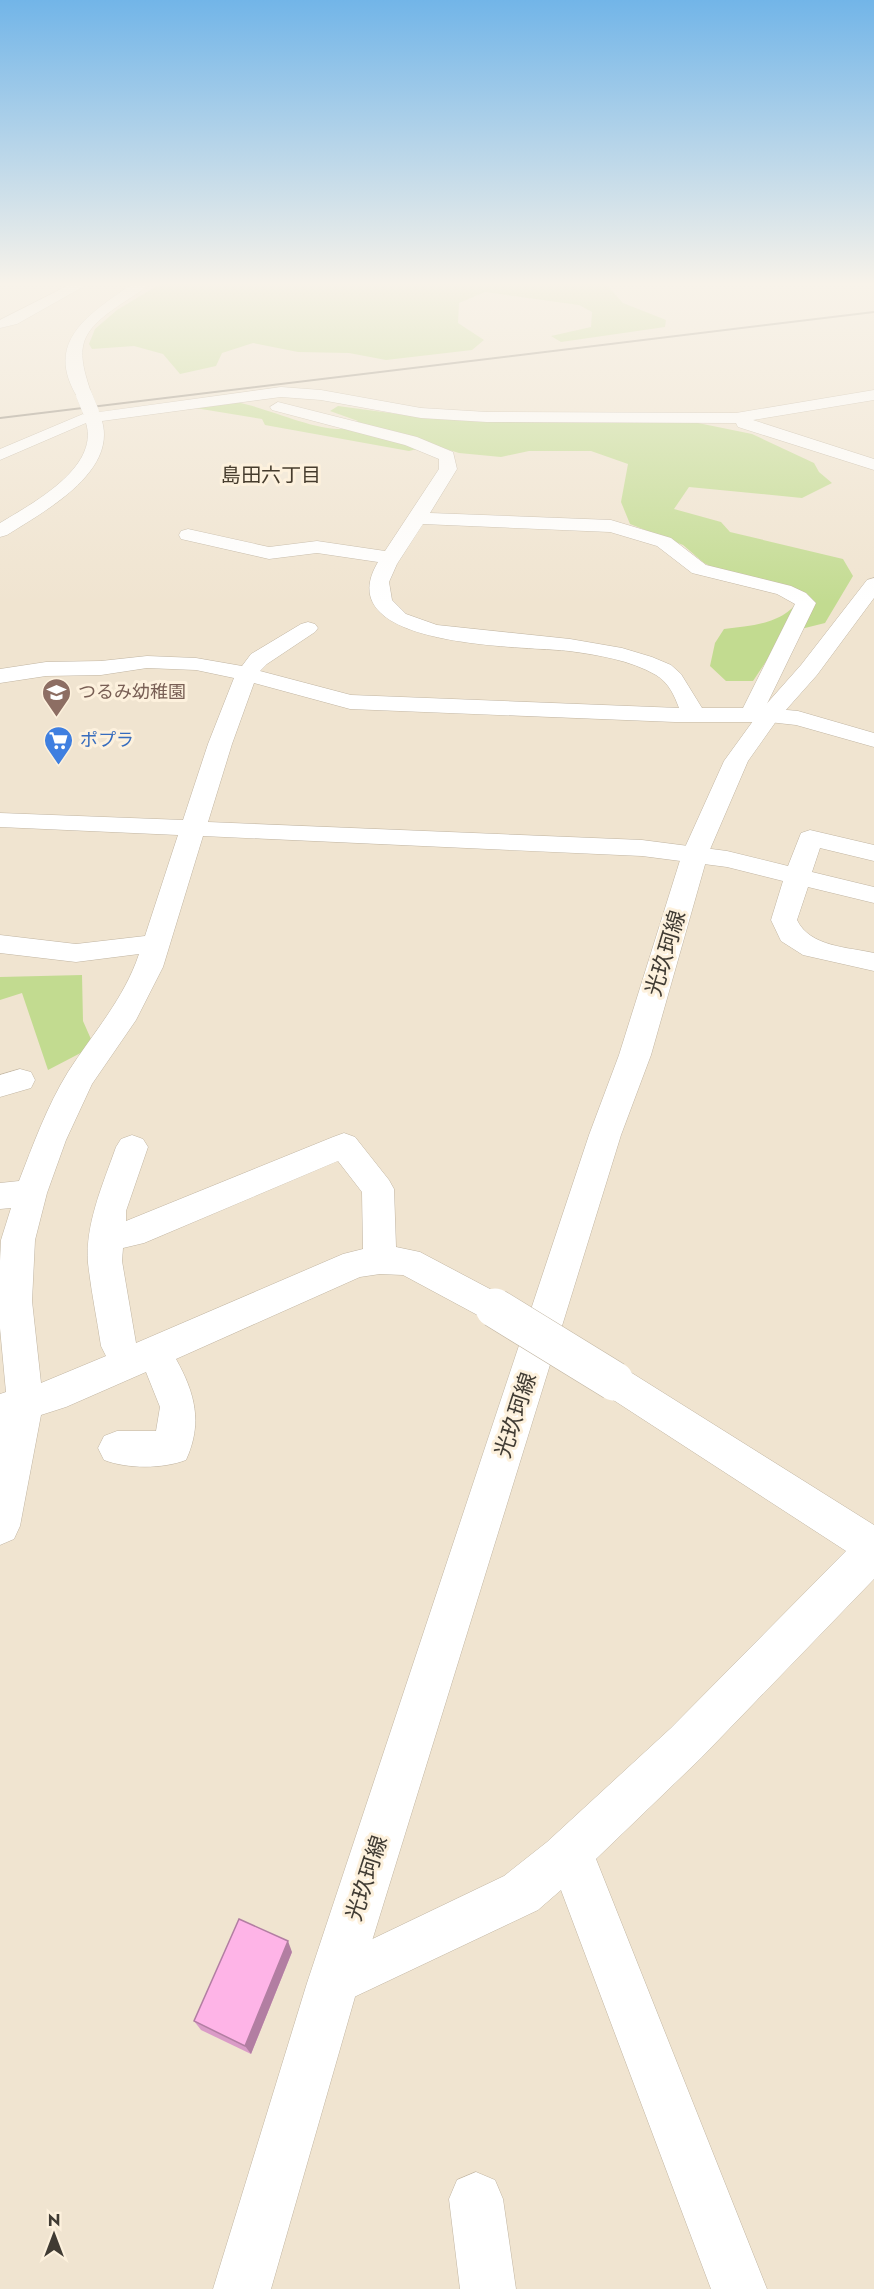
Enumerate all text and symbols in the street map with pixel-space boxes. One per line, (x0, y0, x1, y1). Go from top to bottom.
district label: 島田六丁目 (221, 461, 321, 490)
school or university icon: つるみ幼稚園 (41, 676, 73, 718)
place label: つるみ幼稚園 (78, 679, 186, 705)
supermarket icon: ポプラ (43, 724, 75, 766)
place label: ポプラ (80, 727, 134, 753)
street label: 光玖珂線 (637, 906, 693, 1000)
street label: 光玖珂線 (486, 1368, 544, 1462)
street label: 光玖珂線 (337, 1831, 395, 1925)
north arrow (24, 2205, 84, 2265)
text: N (48, 2209, 60, 2232)

